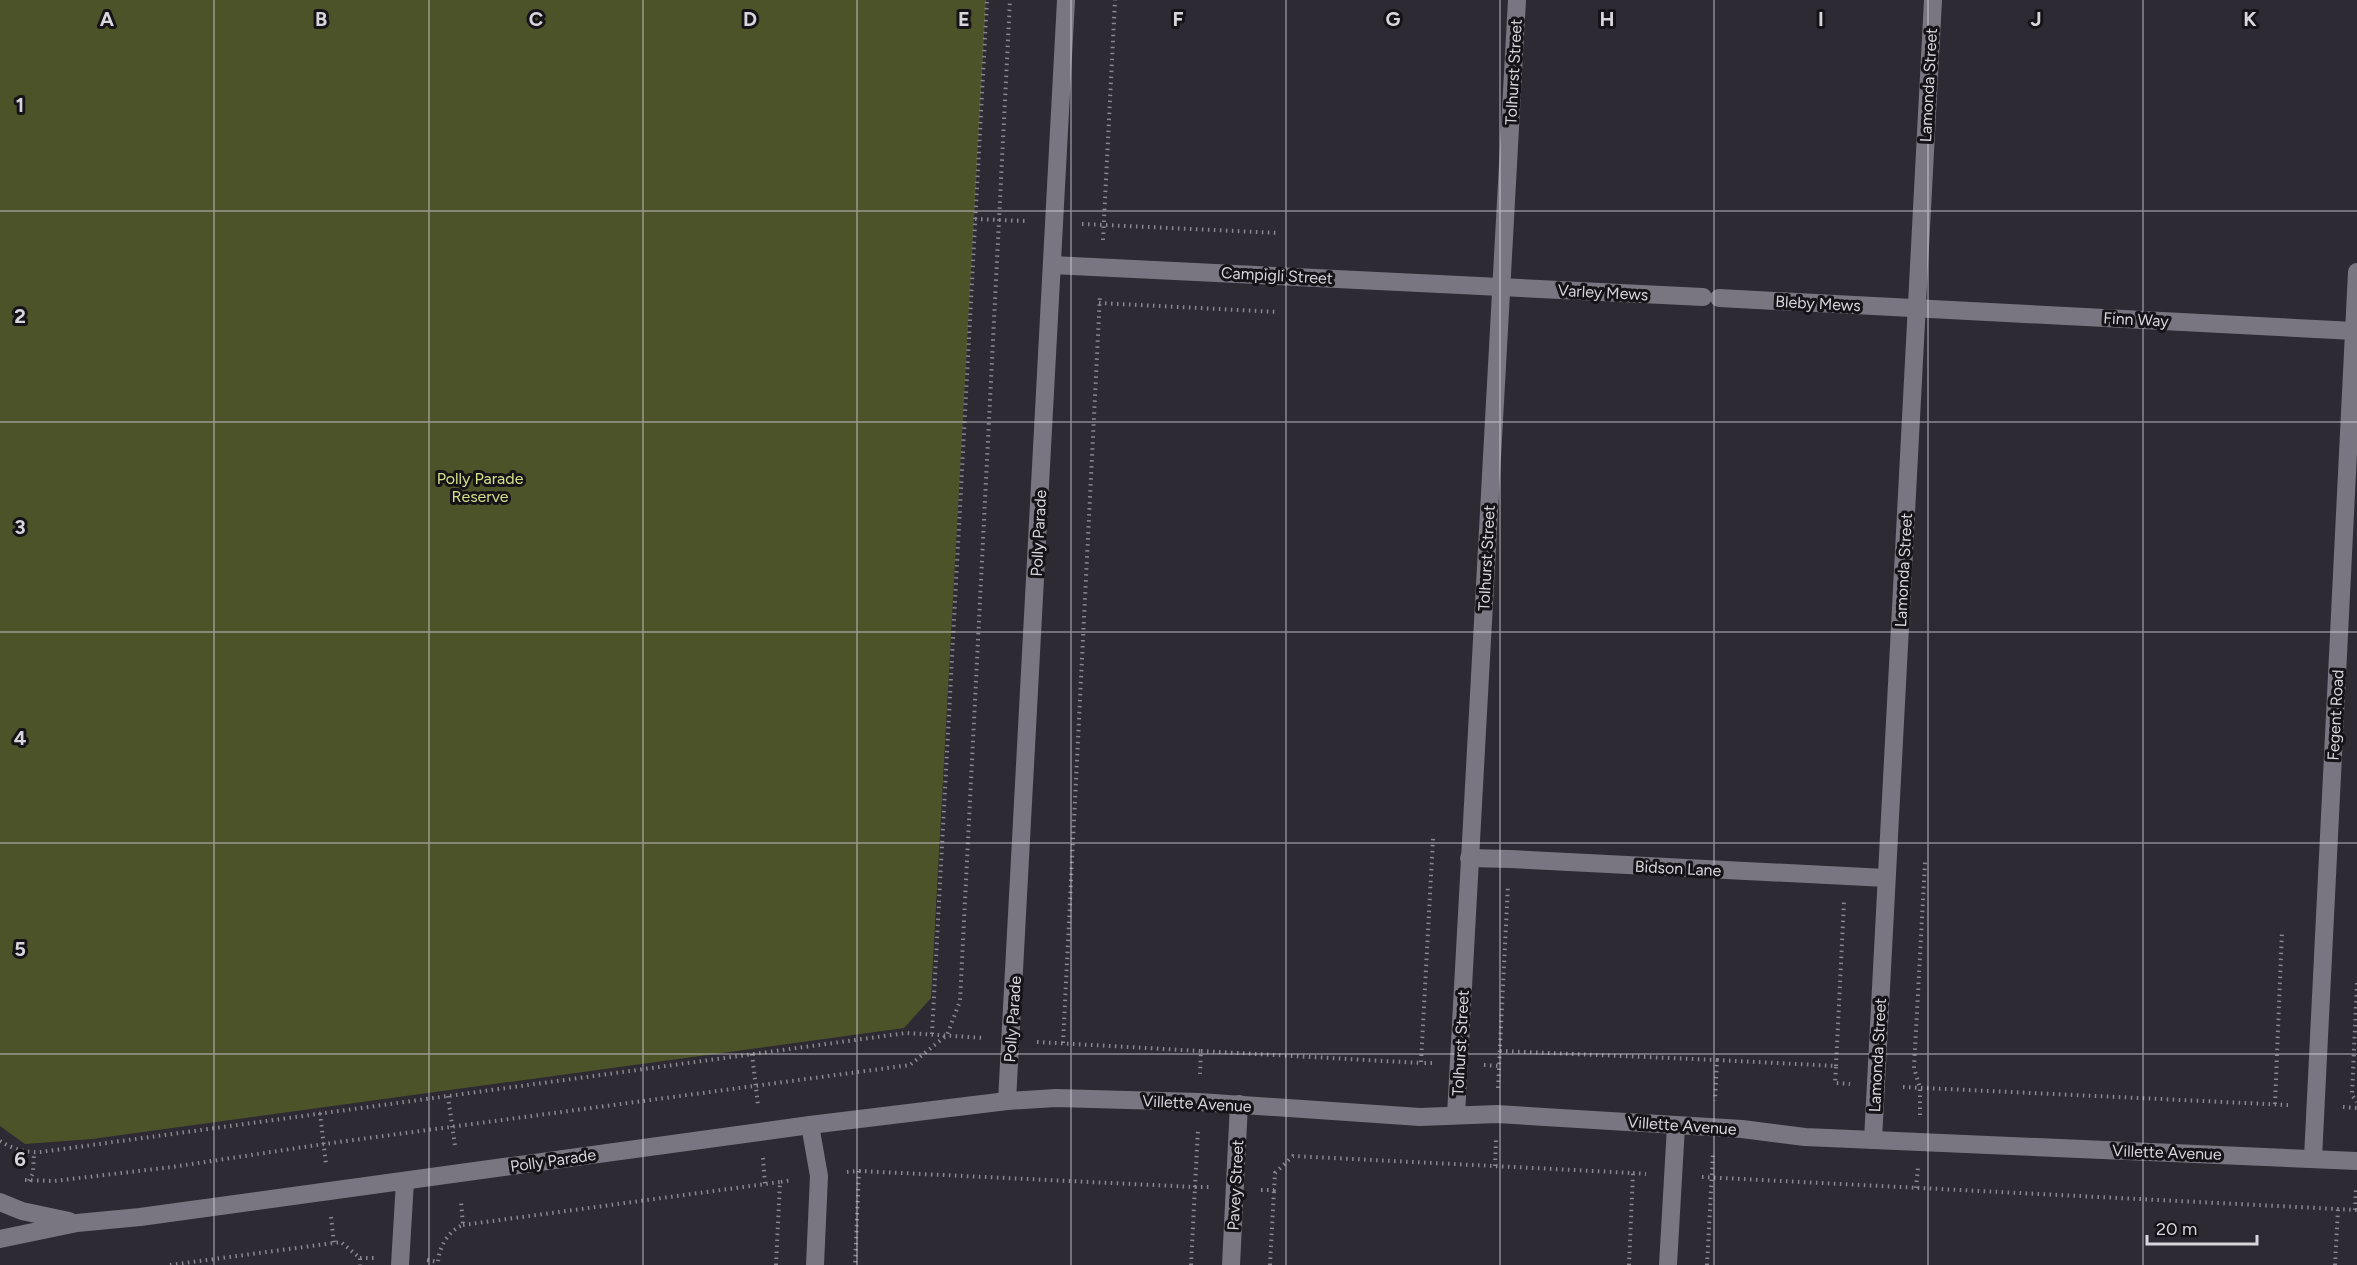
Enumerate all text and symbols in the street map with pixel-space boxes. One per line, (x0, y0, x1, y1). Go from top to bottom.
text: A (100, 7, 115, 31)
text: B (315, 7, 327, 31)
text: C (529, 7, 543, 31)
text: D (743, 7, 757, 31)
text: E (958, 7, 970, 31)
text: F (1172, 7, 1184, 31)
text: G (1386, 7, 1401, 31)
text: H (1600, 7, 1615, 31)
text: I (1818, 7, 1824, 31)
text: J (2030, 7, 2042, 31)
text: K (2243, 7, 2257, 31)
street label: Tolhurst Street (1501, 19, 1526, 126)
street label: Lamonda Street (1916, 27, 1941, 143)
text: 1 (16, 93, 24, 117)
street label: Campigli Street (1221, 263, 1333, 288)
street label: Varley Mews (1557, 281, 1649, 304)
street label: Bleby Mews (1775, 292, 1861, 315)
text: 2 (14, 304, 26, 328)
street label: Finn Way (2103, 308, 2170, 331)
park label: Polly Parade Reserve (437, 469, 524, 506)
street label: Polly Parade (1027, 489, 1050, 577)
street label: Tolhurst Street (1474, 505, 1499, 612)
street label: Lamonda Street (1891, 512, 1916, 628)
text: 3 (14, 515, 26, 539)
street label: Fegent Road (2324, 669, 2347, 761)
text: 4 (14, 726, 27, 750)
street label: Bidson Lane (1634, 857, 1722, 880)
text: 5 (14, 937, 26, 961)
street label: Polly Parade (1000, 975, 1025, 1063)
street label: Tolhurst Street (1448, 990, 1473, 1097)
street label: Lamonda Street (1865, 997, 1890, 1113)
street label: Villette Avenue (1142, 1091, 1252, 1116)
street label: Villette Avenue (1627, 1112, 1737, 1139)
street label: Pavey Street (1224, 1139, 1247, 1231)
street label: Villette Avenue (2112, 1141, 2222, 1164)
street label: Polly Parade (509, 1145, 598, 1176)
text: 6 (14, 1147, 26, 1171)
scale bar (2147, 1208, 2256, 1246)
text: 20 m (2156, 1218, 2197, 1240)

